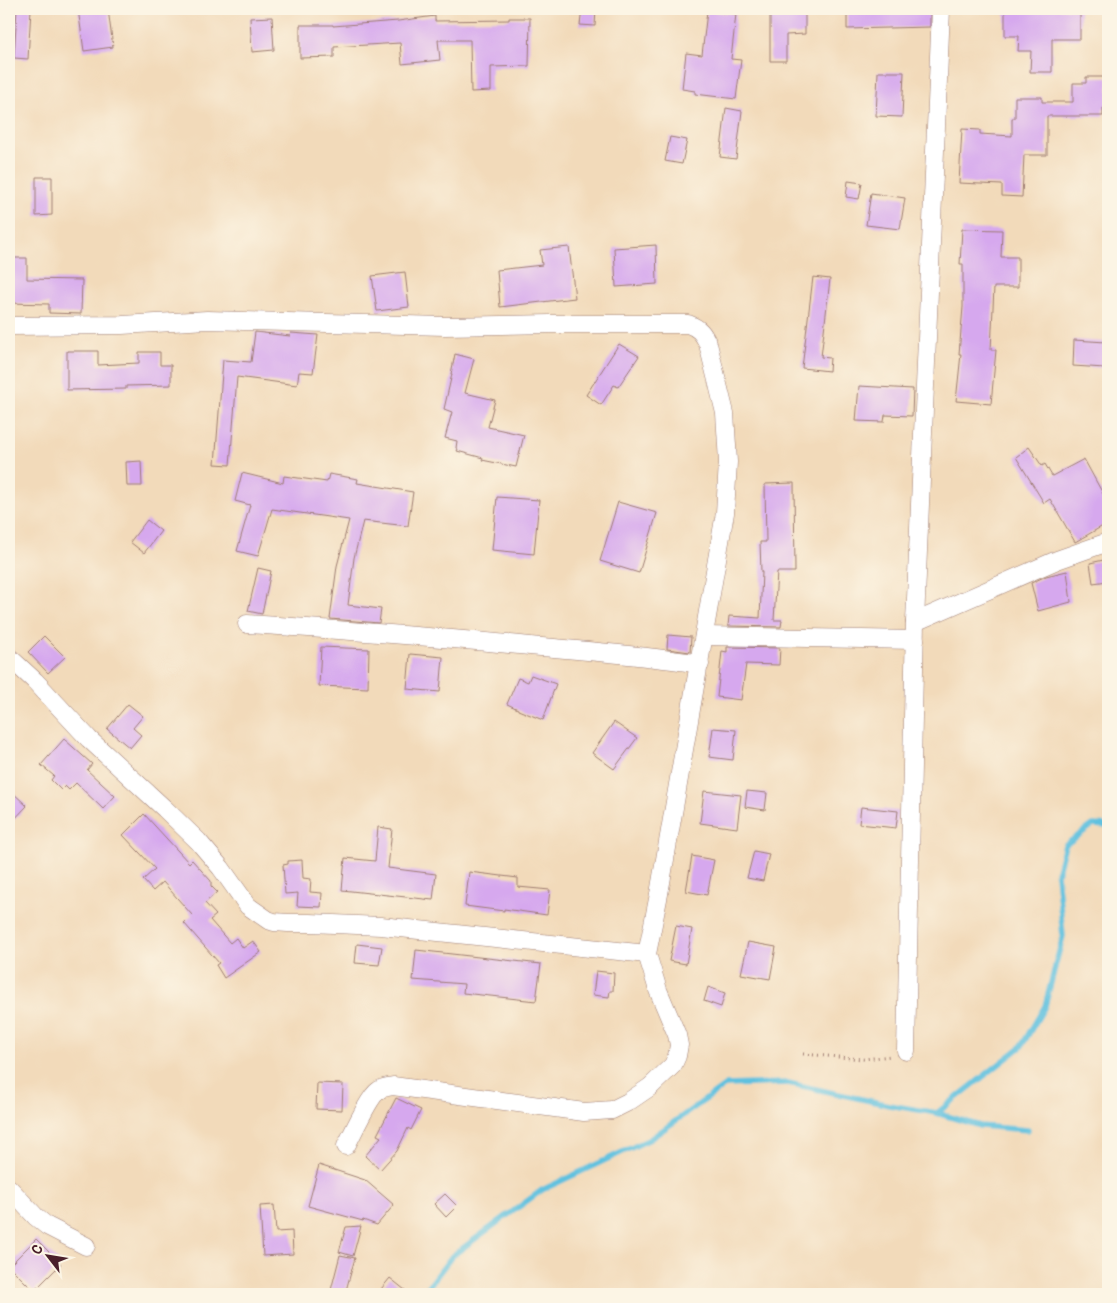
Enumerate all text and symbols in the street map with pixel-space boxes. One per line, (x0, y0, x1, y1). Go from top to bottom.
north arrow (22, 1230, 72, 1280)
text: С (28, 1241, 47, 1258)

